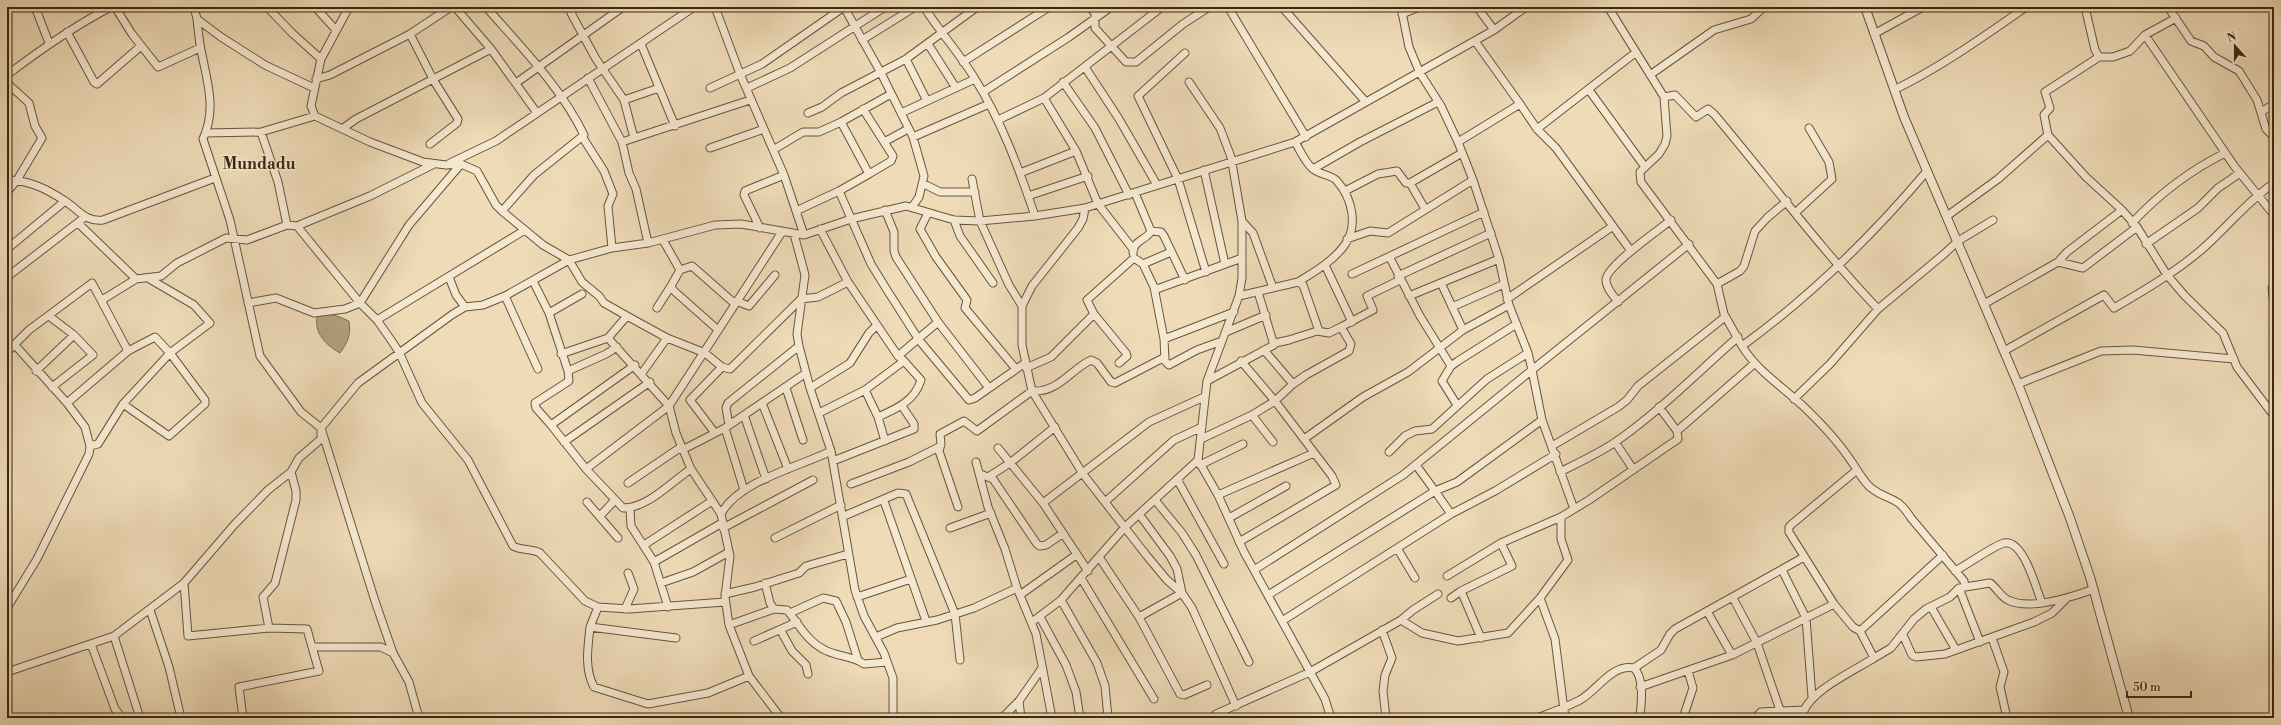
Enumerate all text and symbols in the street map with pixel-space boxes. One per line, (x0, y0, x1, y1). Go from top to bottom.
north arrow (2215, 26, 2255, 66)
text: N (2225, 29, 2239, 46)
district label: Mundadu (222, 154, 296, 174)
scale bar (2127, 673, 2191, 699)
text: 50 m (2133, 680, 2161, 695)

